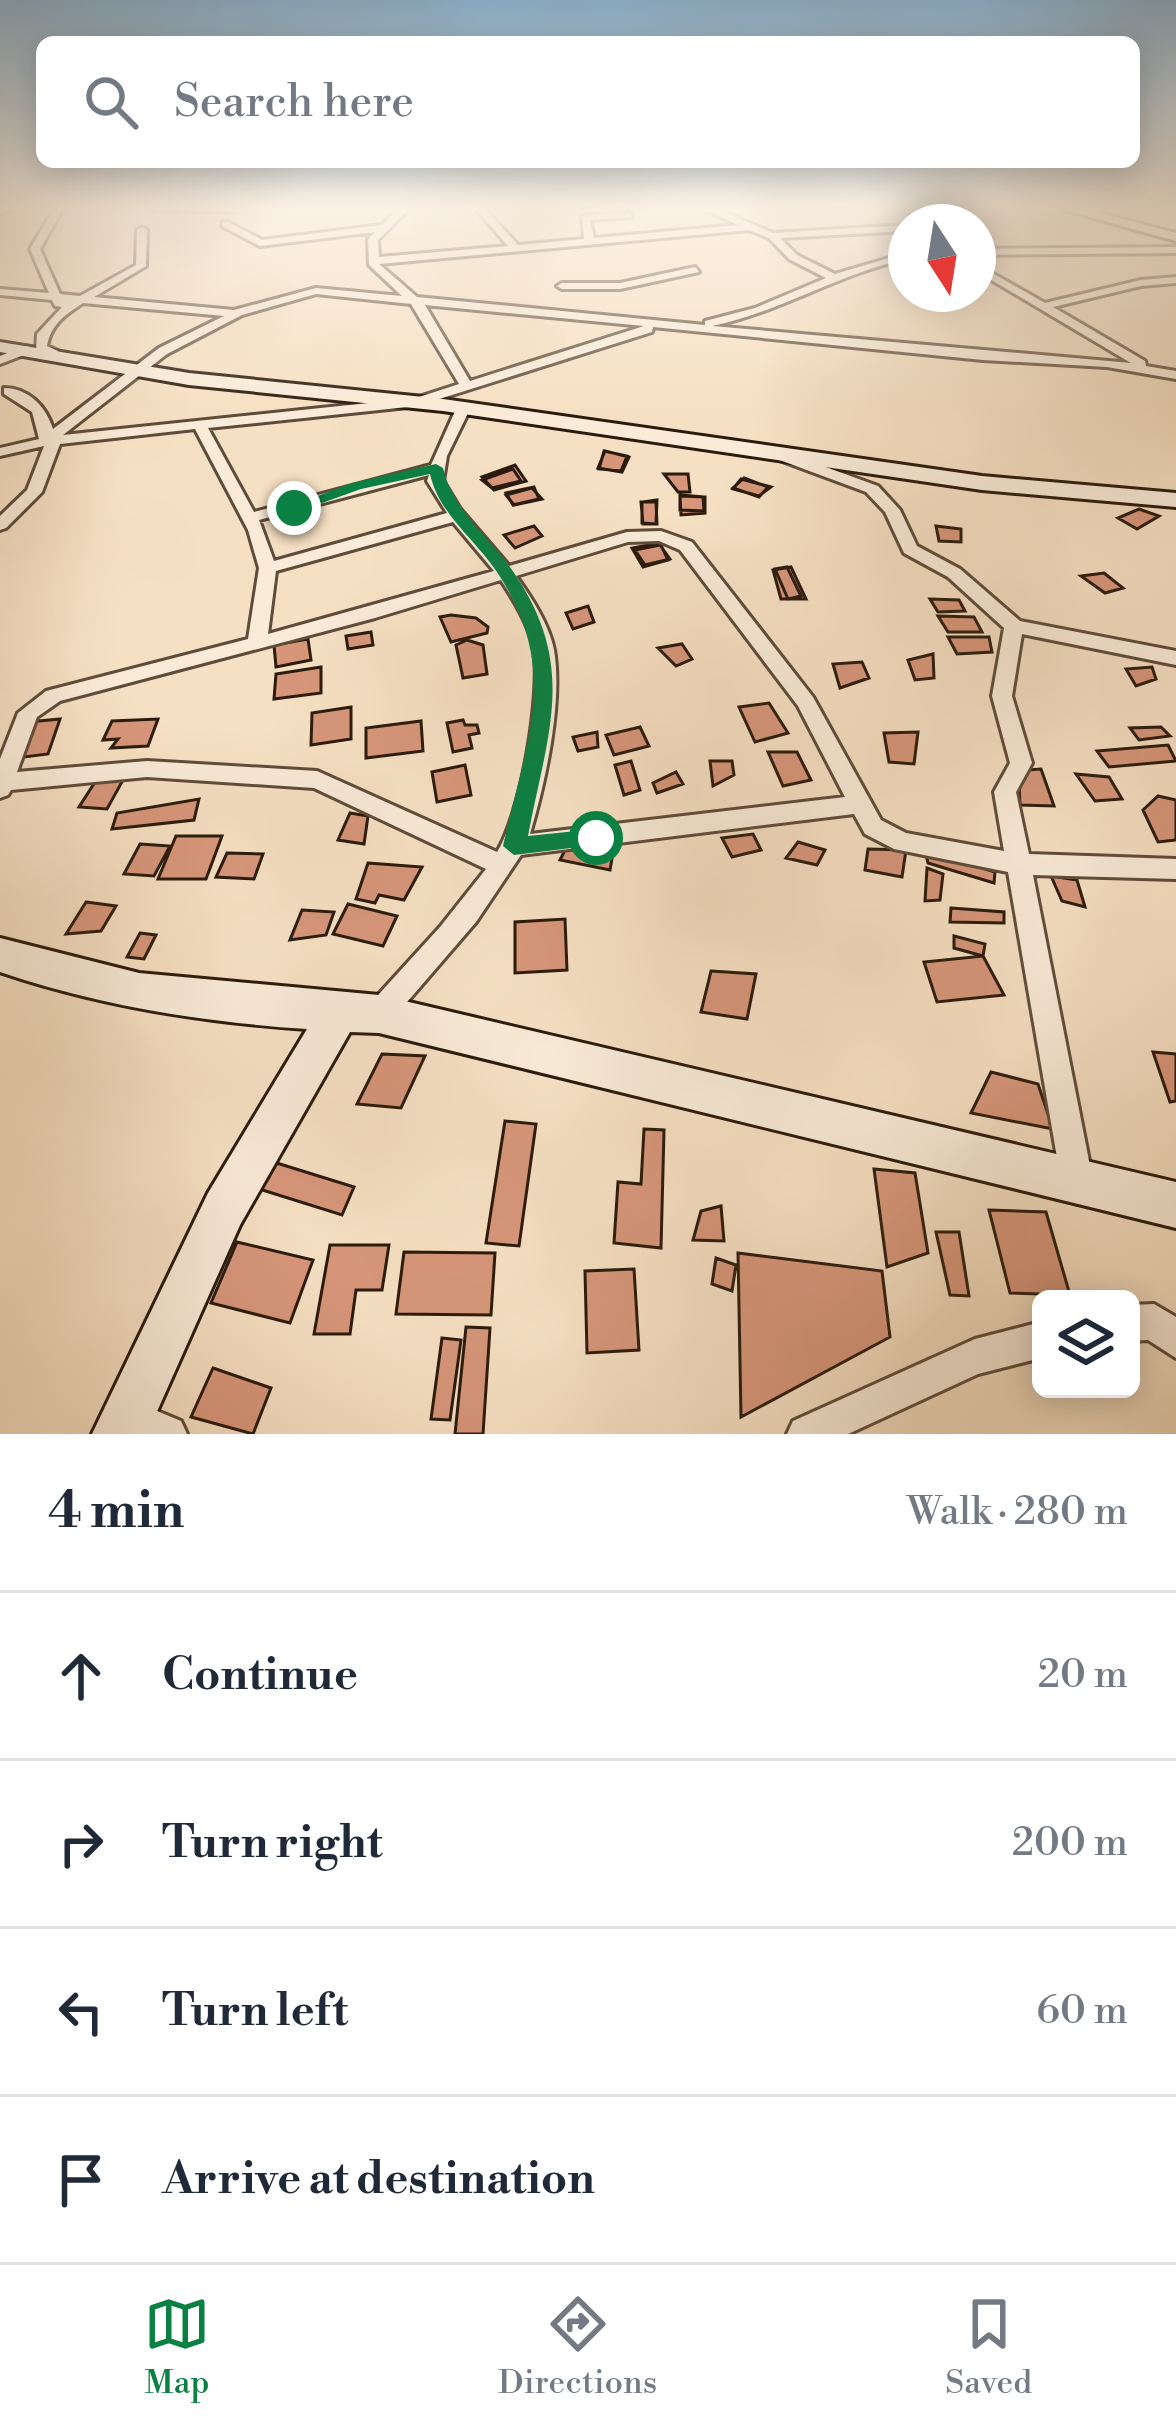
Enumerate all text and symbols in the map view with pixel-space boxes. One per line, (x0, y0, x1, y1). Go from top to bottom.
search box (36, 36, 1140, 168)
icon: search (78, 69, 144, 135)
text: Search here (174, 74, 414, 131)
north arrow (888, 204, 996, 312)
route end (267, 481, 321, 535)
route start (569, 811, 623, 865)
map controls (1032, 1290, 1140, 1398)
button: layers (1032, 1290, 1140, 1398)
text: 4 min (48, 1480, 184, 1544)
text: Walk · 280 m (907, 1488, 1128, 1537)
icon: ahead (48, 1643, 114, 1709)
text: Continue (162, 1647, 358, 1704)
text: 20 m (1038, 1651, 1128, 1700)
icon: right (48, 1811, 114, 1877)
text: Turn right (162, 1815, 383, 1872)
text: 200 m (1012, 1819, 1128, 1868)
icon: left (48, 1979, 114, 2045)
text: Turn left (162, 1983, 348, 2040)
text: 60 m (1036, 1987, 1128, 2036)
icon: arrive (48, 2147, 114, 2213)
text: Arrive at destination (162, 2151, 595, 2208)
tab: Map (144, 2291, 210, 2404)
tab: Directions (498, 2291, 657, 2404)
tab: Saved (945, 2291, 1032, 2404)

